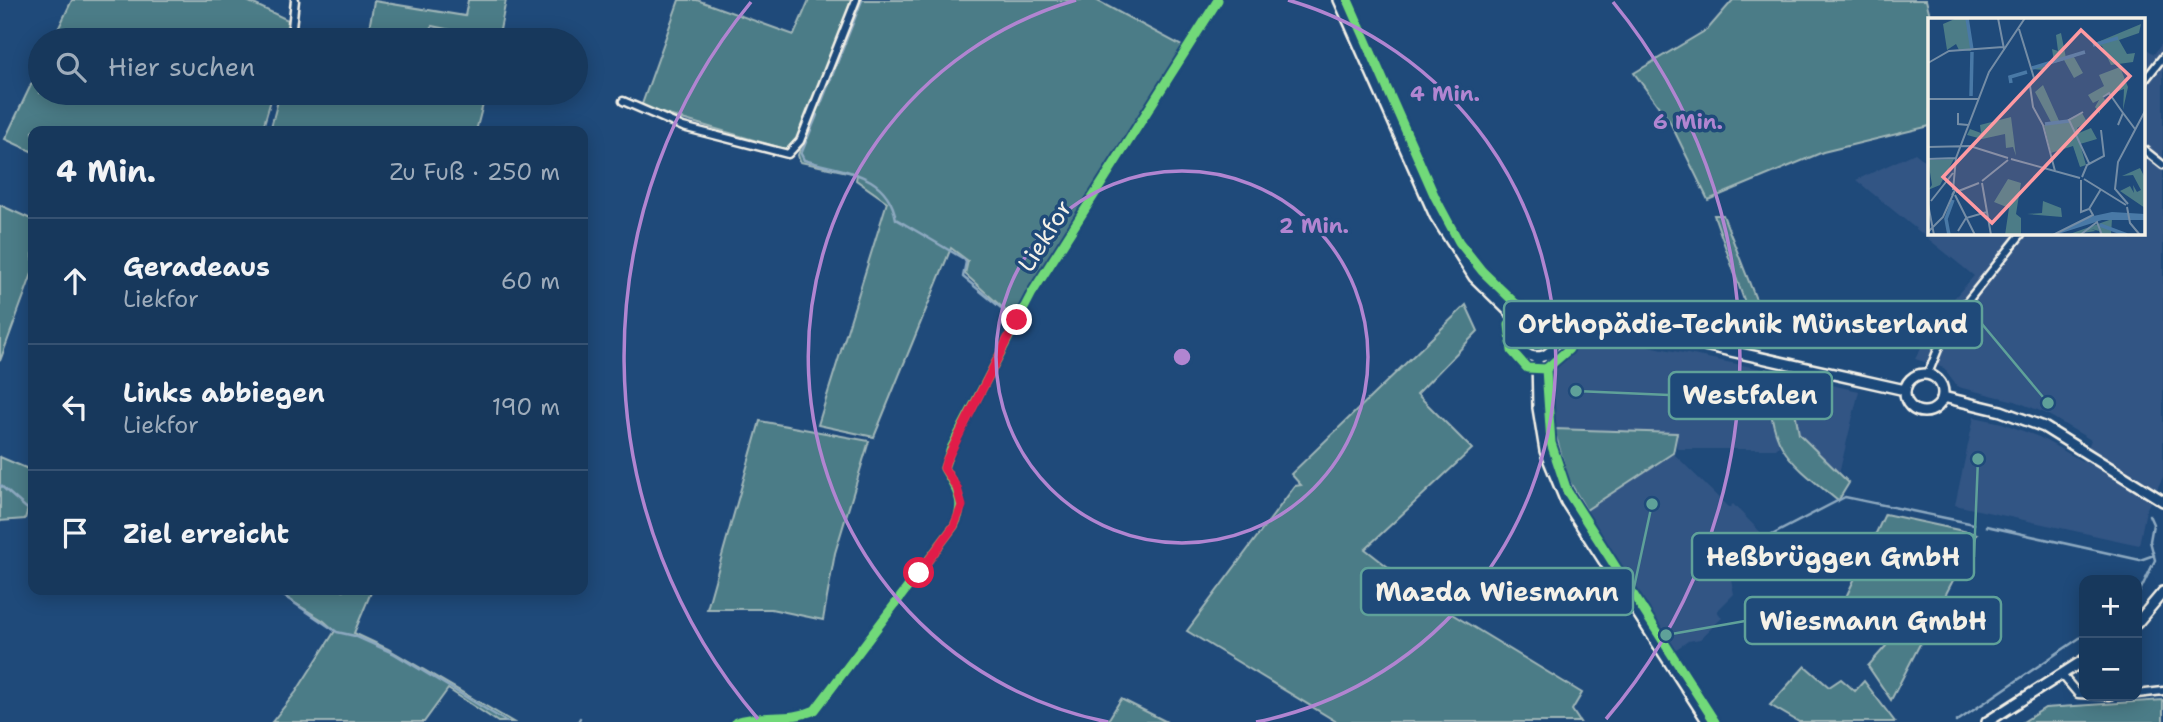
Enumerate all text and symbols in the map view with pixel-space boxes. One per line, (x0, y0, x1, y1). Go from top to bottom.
inset map (1928, 18, 2146, 234)
search box (28, 28, 588, 105)
icon: search (52, 48, 90, 86)
text: Hier suchen (108, 49, 255, 84)
text: 4 Min. (1410, 80, 1480, 108)
text: 6 Min. (1653, 108, 1723, 136)
text: 4 Min. (56, 151, 156, 192)
text: Zu Fuß · 250 m (389, 157, 560, 187)
street label: Liekfor (1010, 194, 1080, 278)
text: 2 Min. (1279, 212, 1349, 240)
text: Geradeaus (123, 249, 270, 284)
icon: ahead (56, 262, 94, 300)
text: 60 m (501, 266, 560, 296)
text: Liekfor (123, 284, 199, 314)
callout: Orthopädie-Technik Münsterland (1504, 301, 1982, 348)
route end (1001, 304, 1032, 335)
text: Orthopädie-Technik Münsterland (1518, 306, 1968, 341)
centre of rings (1170, 345, 1194, 369)
callout: Westfalen (1669, 372, 1832, 419)
text: Links abbiegen (123, 375, 325, 410)
text: Westfalen (1682, 377, 1818, 412)
icon: left (56, 388, 94, 426)
text: 190 m (492, 392, 560, 422)
text: Liekfor (123, 410, 199, 440)
icon: arrive (56, 514, 94, 552)
text: Ziel erreicht (123, 516, 289, 551)
callout: Heßbrüggen GmbH (1692, 533, 1974, 580)
text: Heßbrüggen GmbH (1706, 539, 1960, 574)
route start (903, 557, 934, 588)
callout: Mazda Wiesmann (1361, 568, 1633, 615)
text: Mazda Wiesmann (1375, 574, 1619, 609)
map controls (2079, 575, 2142, 701)
button: + (2079, 575, 2142, 638)
callout: Wiesmann GmbH (1745, 597, 2001, 644)
text: Wiesmann GmbH (1759, 603, 1987, 638)
button: − (2079, 638, 2142, 701)

